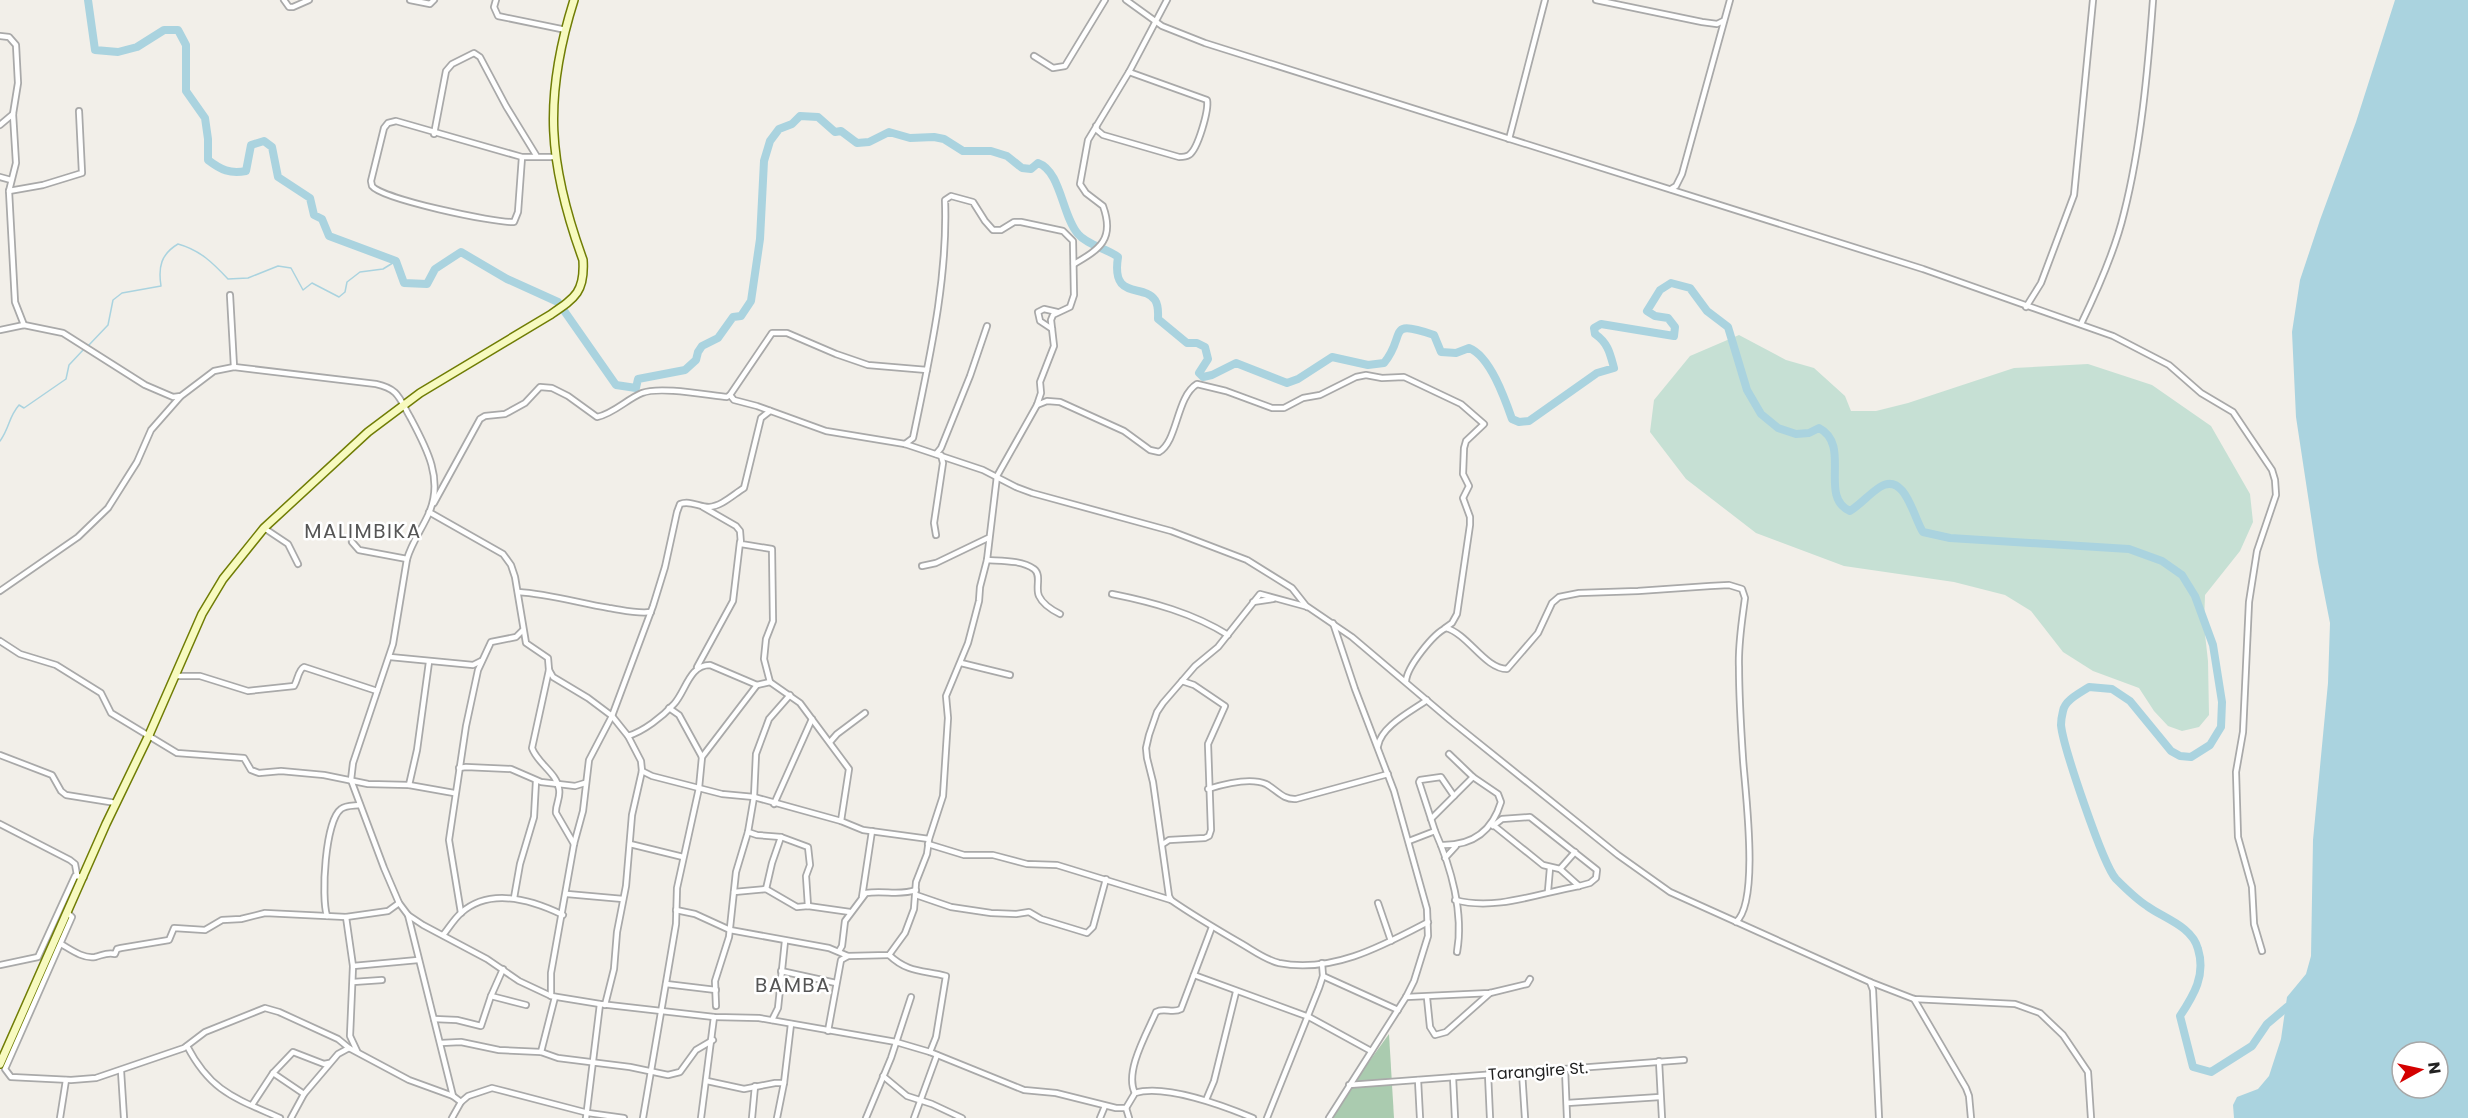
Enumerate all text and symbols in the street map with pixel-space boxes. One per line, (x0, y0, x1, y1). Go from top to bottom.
district label: MALIMBIKA (304, 517, 422, 545)
district label: BAMBA (755, 971, 831, 999)
north arrow (2390, 1040, 2450, 1100)
street label: Tarangire St. (1487, 1056, 1589, 1086)
text: N (2422, 1060, 2447, 1076)

